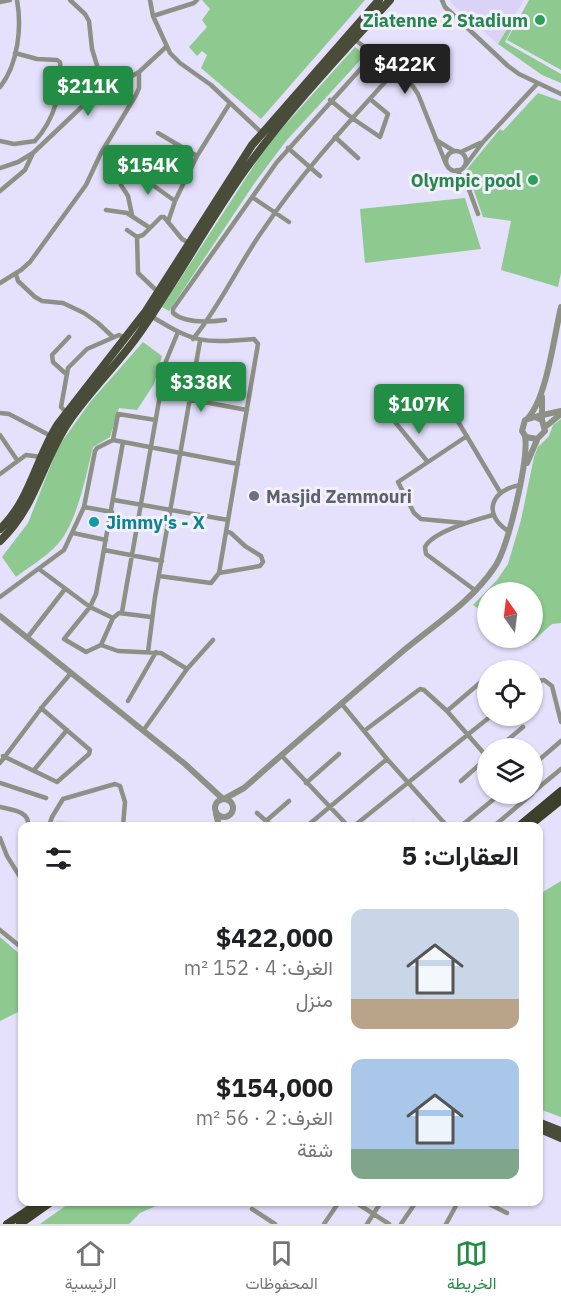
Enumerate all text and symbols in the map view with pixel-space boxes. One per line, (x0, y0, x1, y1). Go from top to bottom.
place label: Ziatenne 2 Stadium (363, 9, 528, 32)
marker: Ziatenne 2 Stadium (533, 13, 547, 27)
pin: $422K (363, 44, 447, 95)
text: $422K (374, 50, 436, 77)
pin: $211K (46, 66, 130, 117)
text: $211K (57, 72, 119, 99)
pin: $154K (106, 145, 190, 196)
text: $154K (117, 151, 179, 178)
place label: Olympic pool (411, 169, 522, 192)
marker: Olympic pool (526, 173, 540, 187)
pin: $338K (159, 362, 243, 413)
text: $338K (170, 368, 232, 395)
pin: $107K (377, 384, 461, 435)
text: $107K (388, 390, 450, 417)
place label: Masjid Zemmouri (266, 485, 412, 508)
marker: Masjid Zemmouri (247, 489, 261, 503)
place label: Jimmy's - X (106, 511, 205, 534)
marker: Jimmy's - X (87, 515, 101, 529)
north arrow (477, 582, 543, 648)
map controls (477, 582, 543, 804)
button: locate (477, 660, 543, 726)
button: layers (477, 738, 543, 804)
text: العقارات: 5 (402, 838, 519, 872)
icon: filters (42, 842, 75, 875)
text: $422,000 (216, 920, 333, 954)
icon: home (399, 933, 471, 1005)
text: الغرف: 4 · 152 m² (184, 954, 333, 981)
text: منزل (296, 986, 333, 1013)
text: $154,000 (216, 1070, 333, 1104)
icon: home (399, 1083, 471, 1155)
text: الغرف: 2 · 56 m² (196, 1104, 333, 1131)
text: شقة (297, 1136, 333, 1163)
tab: الرئيسية (65, 1237, 116, 1298)
tab: المحفوظات (246, 1237, 318, 1298)
tab: الخريطة (447, 1237, 496, 1298)

